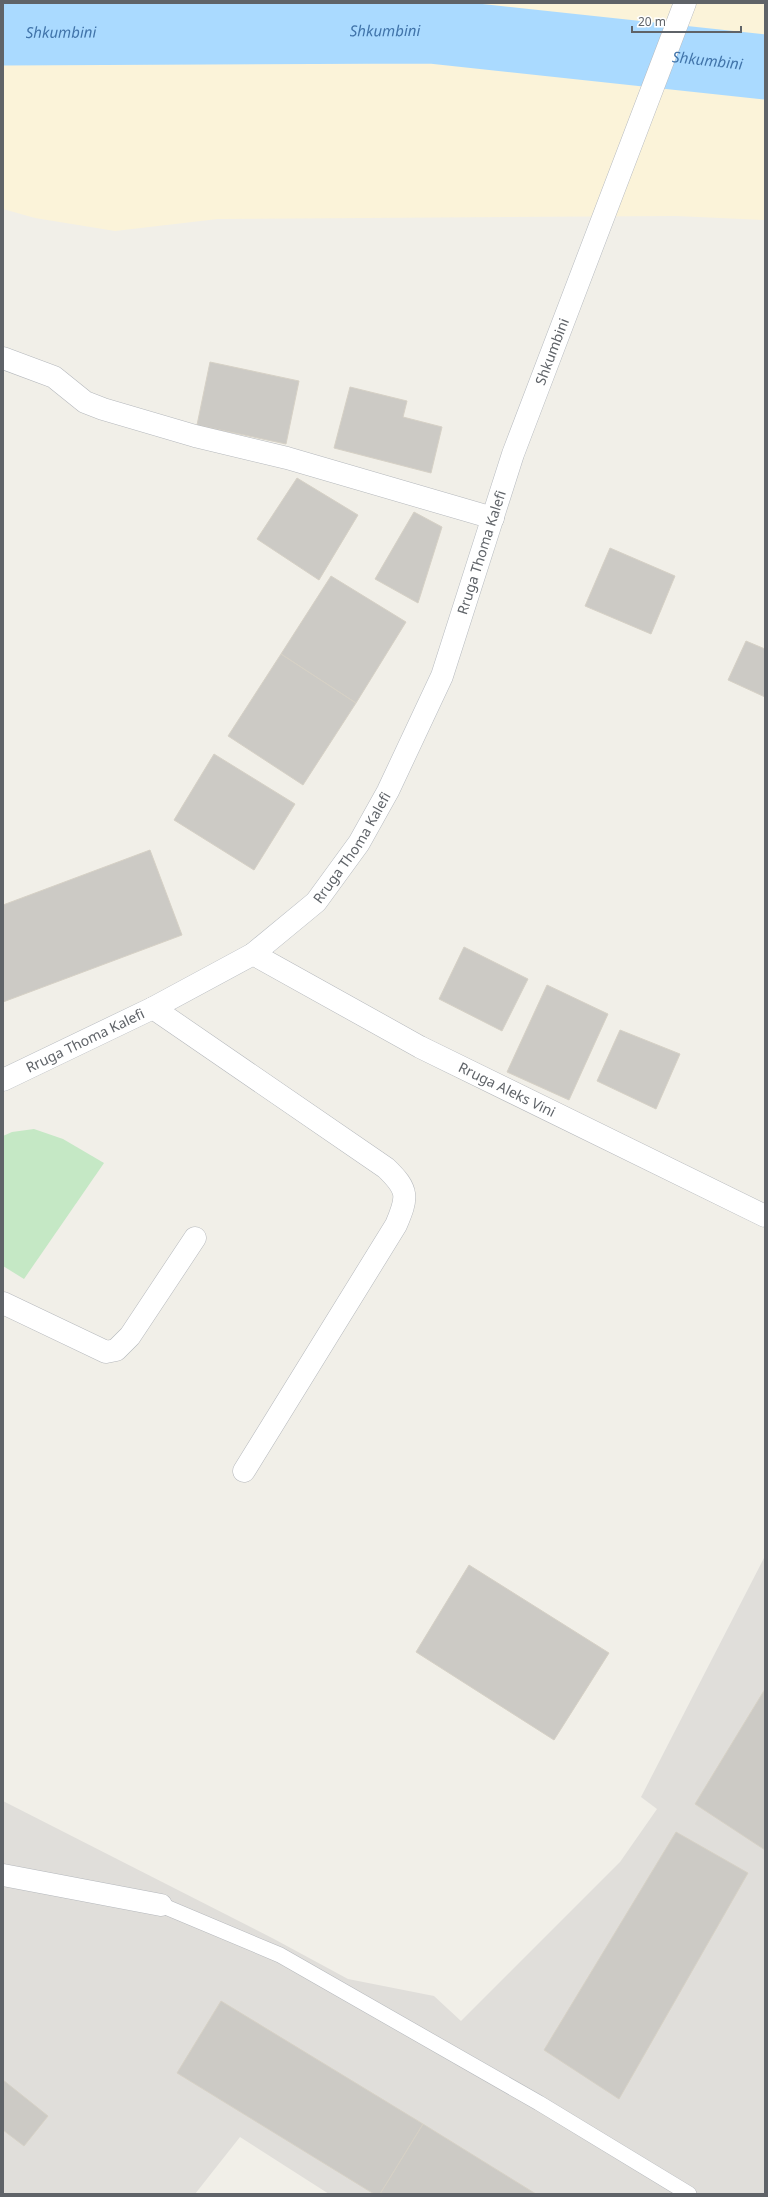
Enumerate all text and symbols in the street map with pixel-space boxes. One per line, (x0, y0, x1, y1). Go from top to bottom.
scale bar (632, 8, 741, 34)
text: 20 m (638, 13, 666, 30)
water label: Shkumbini (350, 20, 421, 40)
water label: Shkumbini (26, 22, 97, 42)
water label: Shkumbini (671, 46, 745, 74)
street label: Shkumbini (530, 315, 573, 388)
street label: Rruga Thoma Kalefi (452, 488, 510, 617)
street label: Rruga Thoma Kalefi (308, 788, 395, 907)
street label: Rruga Thoma Kalefi (22, 1004, 147, 1077)
street label: Rruga Aleks Vini (455, 1057, 559, 1121)

